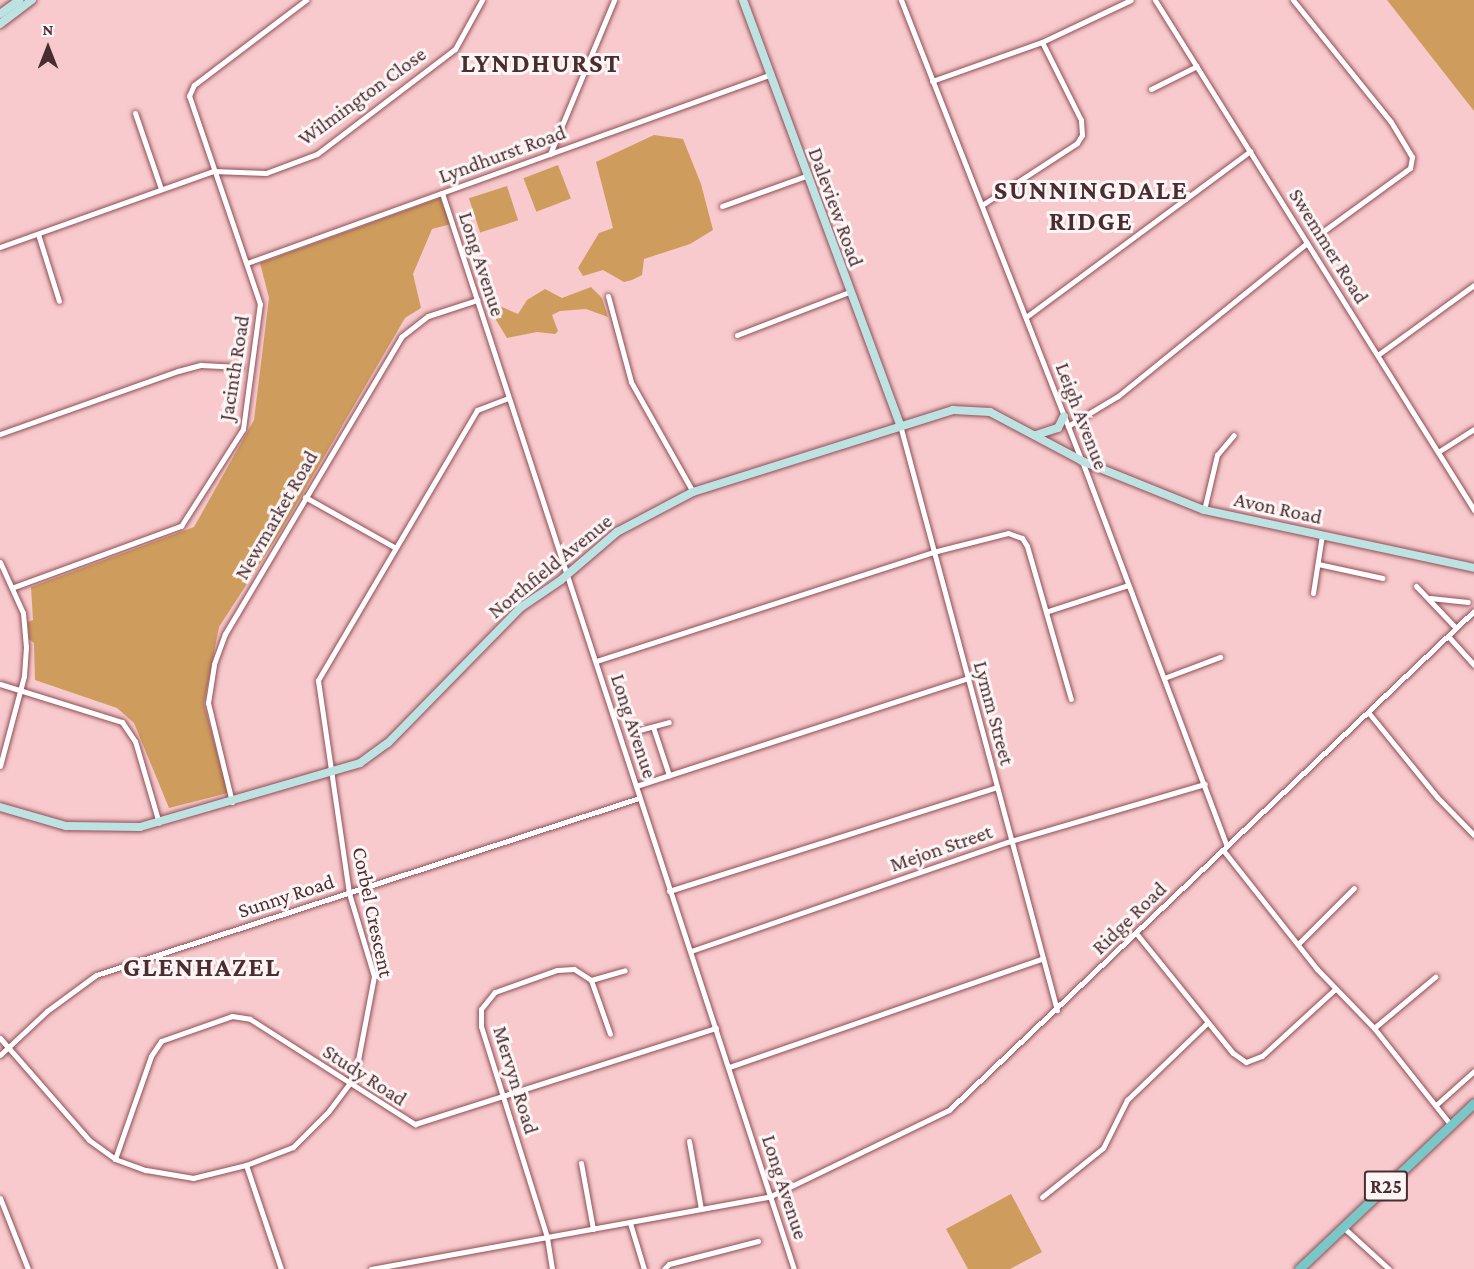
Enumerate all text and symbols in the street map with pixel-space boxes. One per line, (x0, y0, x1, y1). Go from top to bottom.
north arrow (18, 18, 78, 78)
text: N (43, 21, 53, 38)
street label: Wilmington Close (293, 41, 431, 151)
district label: LYNDHURST (461, 48, 621, 80)
street label: Lyndhurst Road (435, 119, 569, 189)
street label: Daleview Road (803, 144, 869, 270)
district label: SUNNINGDALE RIDGE (994, 174, 1188, 237)
street label: Swemmer Road (1284, 184, 1374, 308)
street label: Long Avenue (453, 209, 511, 319)
street label: Jacinth Road (213, 314, 255, 422)
street label: Leigh Avenue (1050, 359, 1114, 473)
street label: Newmarket Road (229, 446, 323, 584)
street label: Avon Road (1232, 486, 1324, 530)
street label: Northfield Avenue (483, 508, 617, 624)
street label: Lymm Street (968, 658, 1020, 768)
street label: Long Avenue (605, 671, 663, 781)
street label: Mejon Street (886, 819, 996, 877)
street label: Corbel Crescent (347, 845, 399, 979)
street label: Sunny Road (235, 869, 337, 923)
street label: Ridge Road (1086, 876, 1172, 960)
district label: GLENHAZEL (123, 952, 281, 984)
street label: Mervyn Road (488, 1023, 544, 1137)
street label: Study Road (318, 1039, 412, 1111)
street label: Long Avenue (756, 1132, 814, 1242)
road number: R25 (1364, 1169, 1408, 1203)

